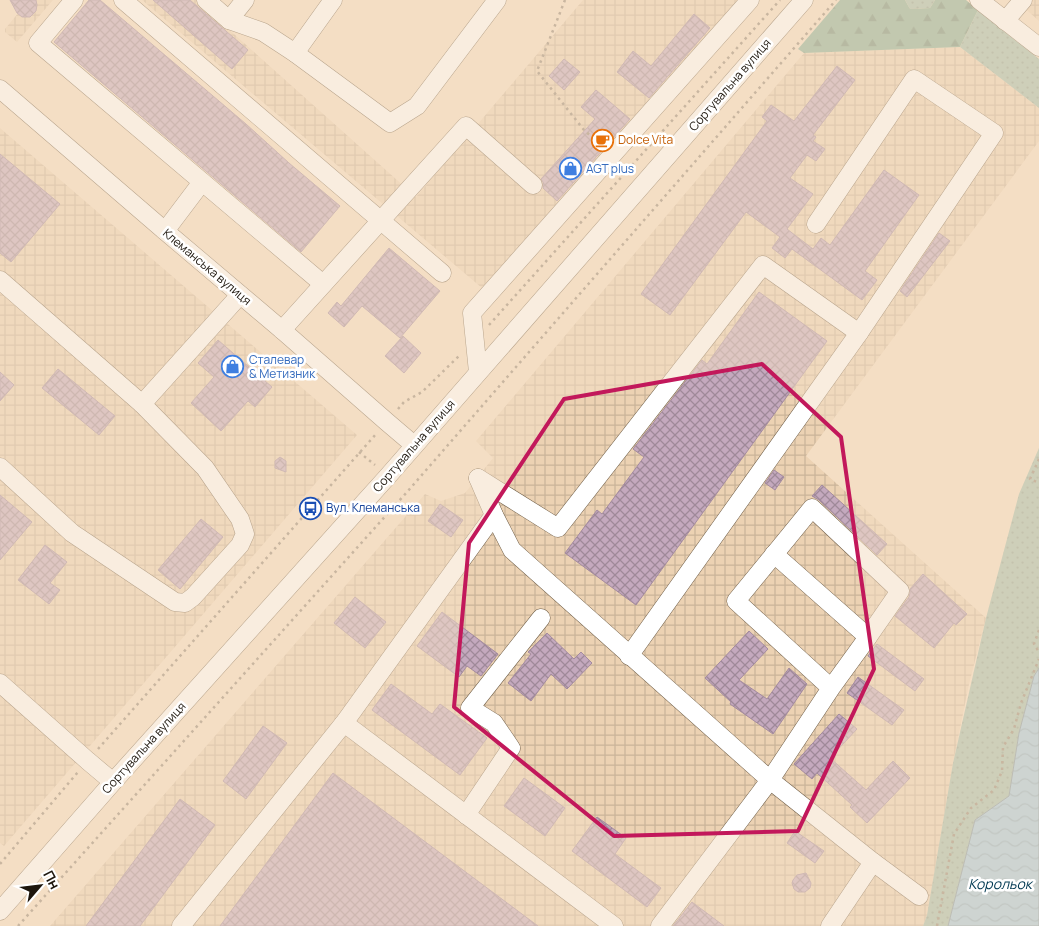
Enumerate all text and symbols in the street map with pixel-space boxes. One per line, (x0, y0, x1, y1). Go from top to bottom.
street label: Сортувальна вулиця (685, 35, 775, 135)
cafe icon: Dolce Vita (590, 128, 614, 152)
place label: Dolce Vita (618, 131, 673, 148)
shop icon: AGT plus (558, 157, 582, 181)
place label: AGT plus (586, 160, 634, 177)
street label: Клеманська вулиця (159, 224, 255, 309)
place label: Сталевар & Метизник (249, 351, 316, 382)
shop icon: Сталевар & Метизник (221, 355, 245, 379)
street label: Сортувальна вулиця (369, 396, 459, 496)
bus stop icon: Вул. Клеманська (298, 496, 322, 520)
place label: Вул. Клеманська (326, 499, 420, 516)
street label: Сортувальна вулиця (98, 698, 189, 797)
north arrow (15, 861, 65, 911)
text: Пн (39, 867, 65, 892)
water label: Корольок (968, 874, 1034, 893)

